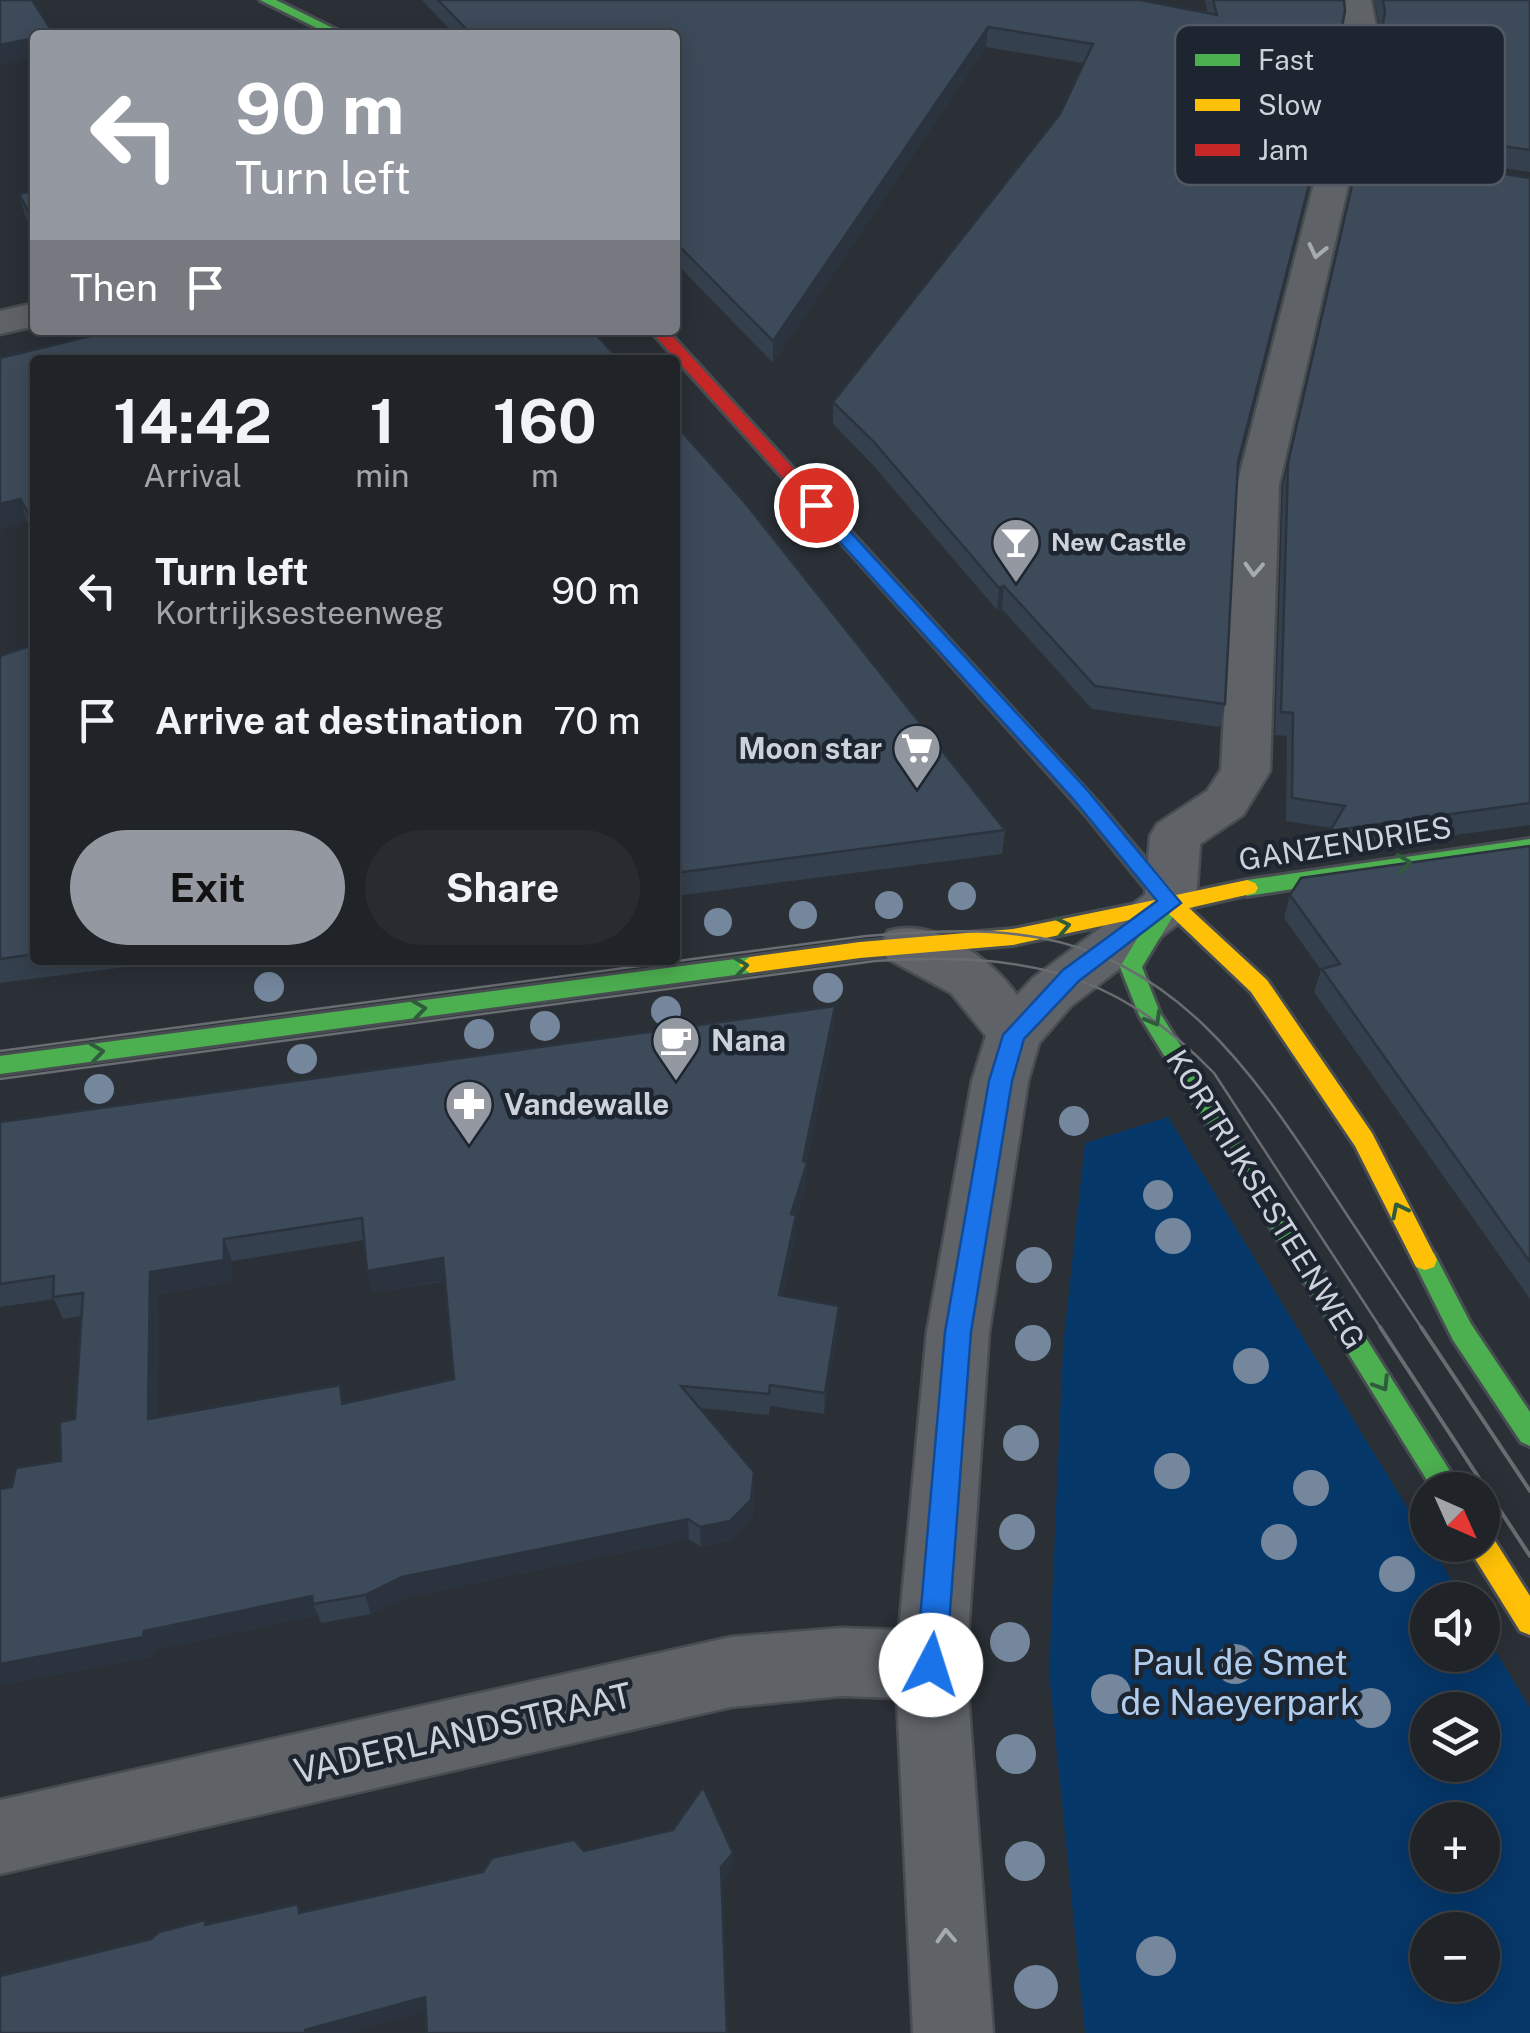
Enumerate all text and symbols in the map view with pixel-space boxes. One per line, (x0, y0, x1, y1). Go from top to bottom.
legend (1175, 25, 1505, 185)
text: Fast (1258, 43, 1314, 76)
text: 90 m (235, 67, 405, 150)
icon: left (70, 70, 200, 200)
text: Slow (1258, 88, 1322, 121)
text: Jam (1258, 133, 1309, 166)
text: Turn left (235, 151, 411, 204)
one-way arrow (1308, 243, 1329, 260)
icon: arrive (178, 260, 233, 315)
text: Then (70, 265, 158, 310)
text: 14:42 (113, 386, 272, 457)
text: 1 (370, 386, 395, 457)
text: 160 (493, 386, 597, 457)
text: Arrival (143, 457, 242, 494)
text: min (355, 457, 409, 494)
text: m (531, 457, 559, 494)
pin (774, 463, 859, 548)
icon: arrive (789, 478, 844, 533)
bar icon: New Castle (990, 516, 1042, 584)
place label: New Castle (1051, 527, 1187, 557)
text: Turn left (155, 549, 309, 594)
one-way arrow (1244, 561, 1265, 577)
icon: left (70, 563, 125, 618)
text: 90 m (551, 568, 640, 613)
text: Kortrijksesteenweg (155, 594, 444, 631)
icon: arrive (70, 693, 125, 748)
text: Arrive at destination (155, 698, 523, 743)
text: 70 m (553, 698, 641, 743)
supermarket icon: Moon star (891, 722, 943, 790)
place label: Moon star (738, 730, 882, 766)
street label: GANZENDRIES (1236, 808, 1454, 878)
button: Exit (70, 830, 345, 945)
button: Share (365, 830, 640, 945)
one-way arrow (1396, 854, 1413, 875)
one-way arrow (1054, 917, 1071, 938)
one-way arrow (733, 956, 749, 977)
one-way arrow (411, 999, 427, 1020)
one-way arrow (1142, 1008, 1162, 1026)
cafe icon: Nana (650, 1014, 702, 1082)
place label: Nana (711, 1022, 786, 1058)
one-way arrow (89, 1042, 105, 1063)
street label: KORTRIJKSESTEENWEG (1159, 1043, 1373, 1355)
pharmacy icon: Vandewalle (443, 1078, 495, 1146)
place label: Vandewalle (504, 1086, 669, 1122)
one-way arrow (1392, 1202, 1411, 1220)
one-way arrow (1369, 1373, 1388, 1391)
north arrow (1410, 1472, 1500, 1562)
map controls (1410, 1472, 1500, 2002)
button: sound (1410, 1582, 1500, 1672)
position arrow (879, 1613, 983, 1717)
park label: Paul de Smet de Naeyerpark (1120, 1642, 1360, 1723)
street label: VADERLANDSTRAAT (290, 1674, 636, 1792)
button: layers (1410, 1692, 1500, 1782)
button: + (1410, 1802, 1500, 1892)
button: − (1410, 1912, 1500, 2002)
one-way arrow (936, 1927, 957, 1943)

